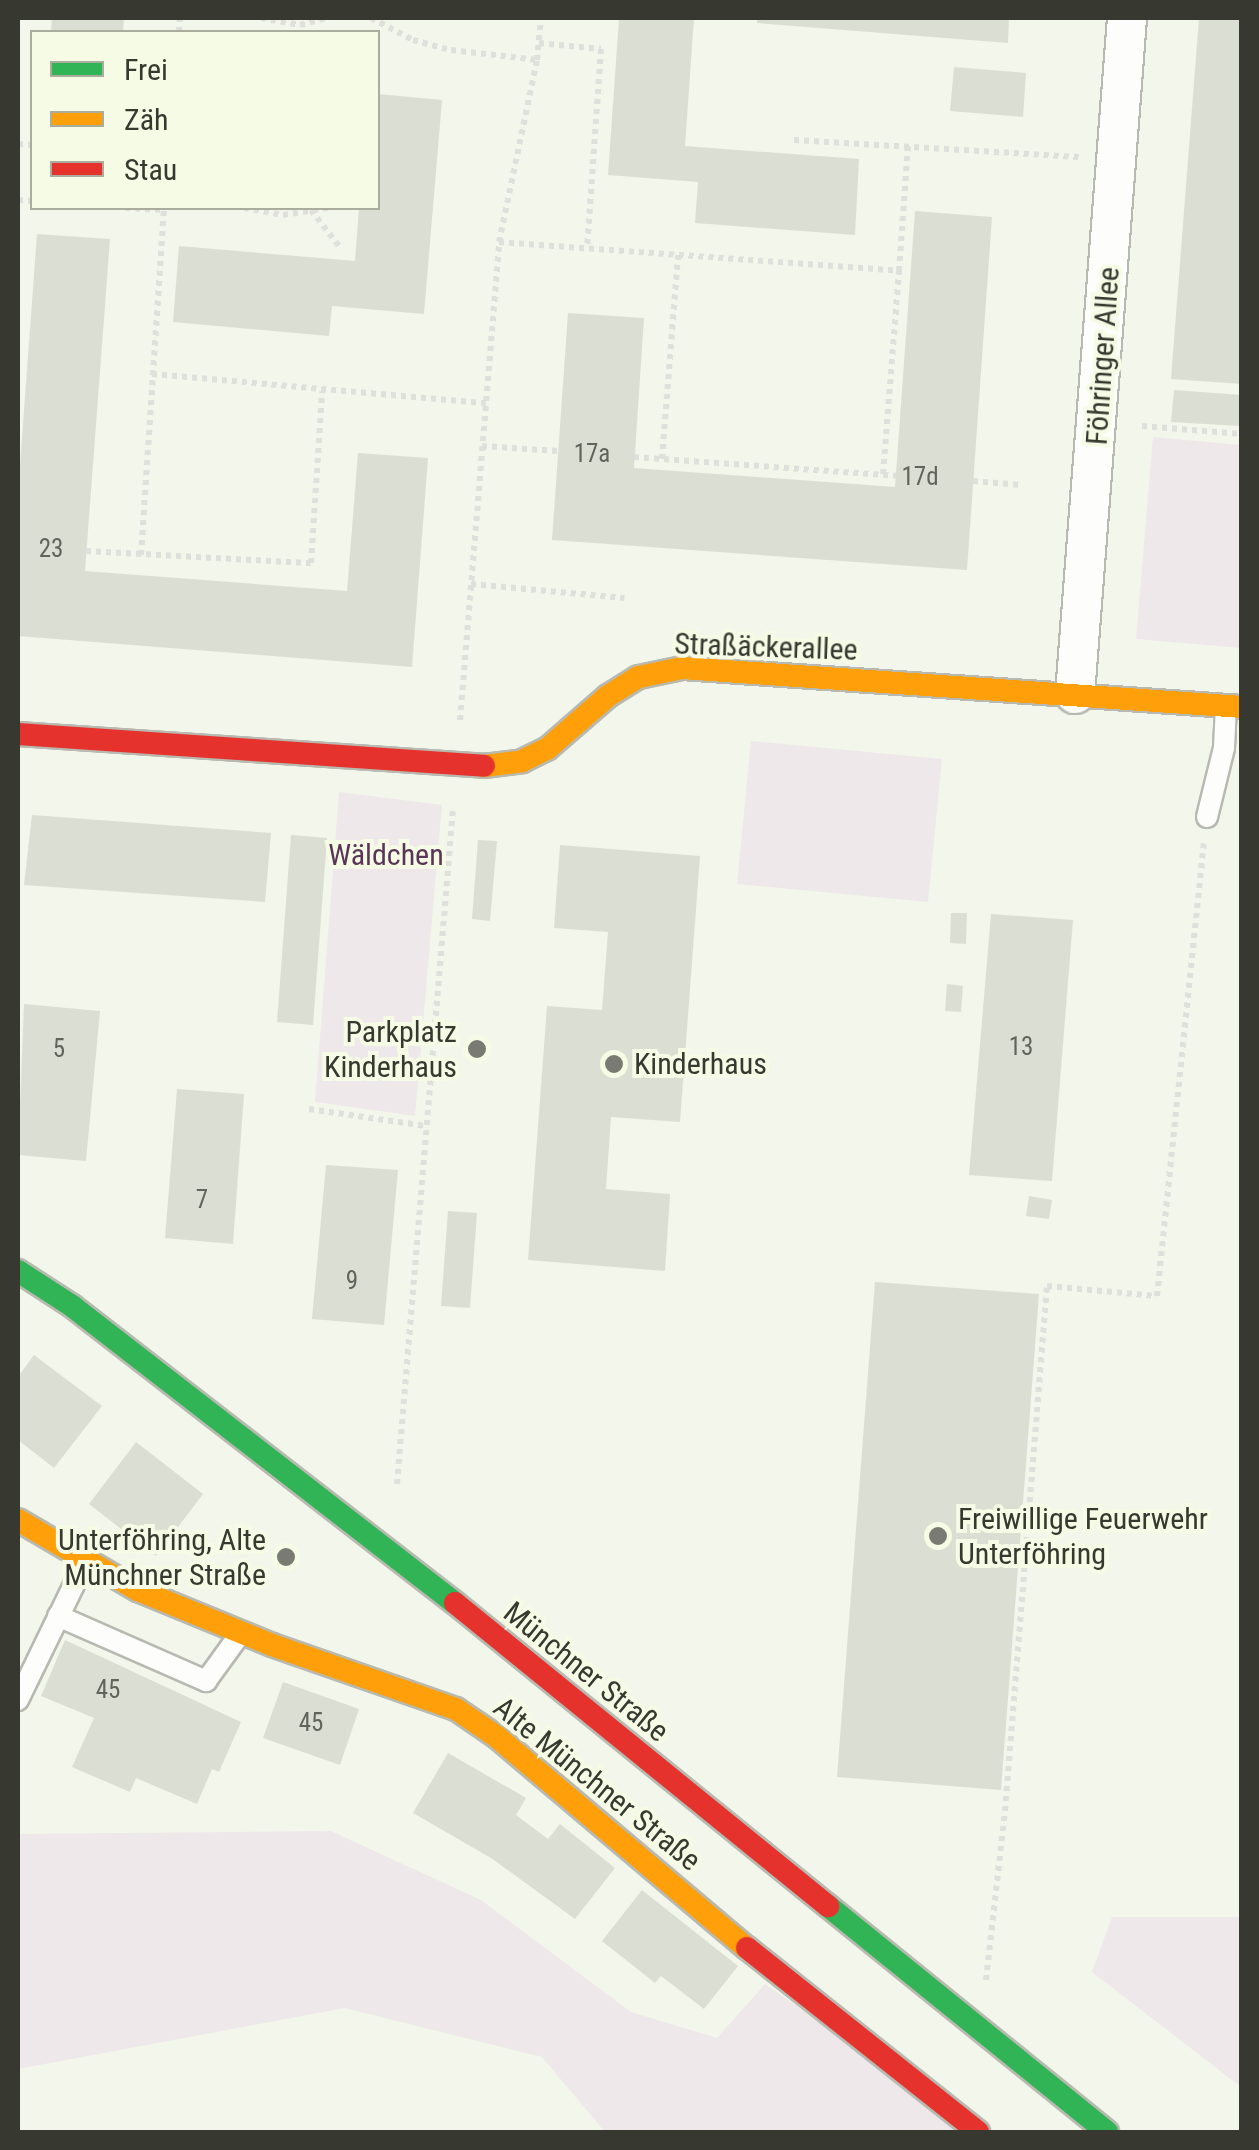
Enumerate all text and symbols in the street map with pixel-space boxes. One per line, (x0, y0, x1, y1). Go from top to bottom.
legend (30, 30, 380, 210)
text: Frei (124, 52, 168, 87)
text: Zäh (124, 102, 169, 137)
text: Stau (124, 152, 177, 187)
street label: Föhringer Allee (1079, 266, 1127, 446)
house number: 17a (574, 439, 610, 469)
house number: 17d (901, 462, 939, 492)
house number: 23 (39, 534, 63, 564)
street label: Straßäckerallee (674, 626, 858, 668)
park label: Wäldchen (328, 837, 444, 873)
place label: Parkplatz Kinderhaus (324, 1014, 457, 1084)
house number: 13 (1009, 1032, 1033, 1062)
house number: 5 (53, 1034, 65, 1064)
marker: Parkplatz Kinderhaus (466, 1038, 488, 1060)
place label: Kinderhaus (634, 1046, 767, 1082)
marker: Kinderhaus (603, 1053, 625, 1075)
house number: 7 (196, 1185, 208, 1215)
house number: 9 (346, 1266, 358, 1296)
place label: Freiwillige Feuerwehr Unterföhring (958, 1501, 1208, 1572)
place label: Unterföhring, Alte Münchner Straße (58, 1522, 266, 1592)
marker: Freiwillige Feuerwehr Unterföhring (927, 1525, 949, 1547)
marker: Unterföhring, Alte Münchner Straße (275, 1546, 297, 1568)
street label: Münchner Straße (496, 1595, 676, 1749)
house number: 45 (96, 1675, 120, 1705)
street label: Alte Münchner Straße (486, 1690, 708, 1878)
house number: 45 (299, 1708, 323, 1738)

